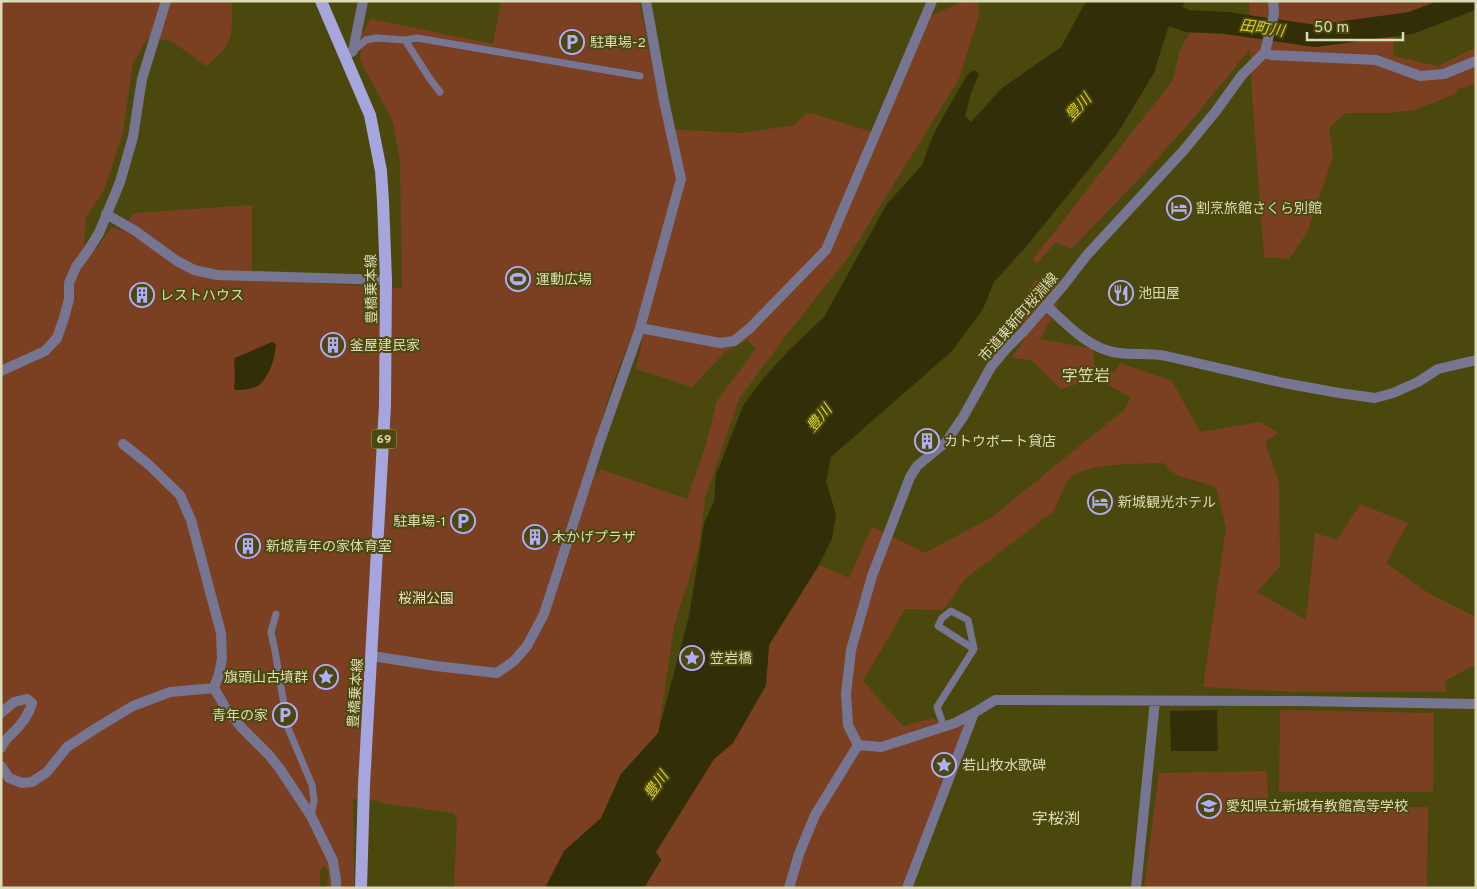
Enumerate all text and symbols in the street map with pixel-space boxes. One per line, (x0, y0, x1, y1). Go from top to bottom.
scale bar (1307, 10, 1403, 42)
water label: 田町川 (1238, 17, 1287, 42)
text: 50 m (1314, 19, 1349, 38)
parking icon: 駐車場-2 (559, 29, 585, 55)
place label: 駐車場-2 (590, 35, 646, 52)
water label: 豊川 (1062, 89, 1098, 125)
hotel icon: 割烹旅館さくら別館 (1166, 195, 1192, 221)
place label: 割烹旅館さくら別館 (1196, 200, 1322, 218)
street label: 豊橋乗本線 (363, 254, 382, 324)
sports icon: 運動広場 (505, 266, 531, 292)
street label: 市道東新町桜淵線 (975, 269, 1062, 366)
place label: 運動広場 (536, 272, 592, 289)
restaurant icon: 池田屋 (1108, 280, 1134, 306)
building icon: レストハウス (129, 282, 155, 308)
place label: 池田屋 (1138, 286, 1180, 303)
place label: レストハウス (160, 288, 244, 305)
building icon: 釜屋建民家 (320, 332, 346, 358)
place label: 釜屋建民家 (350, 338, 420, 355)
district label: 字笠岩 (1062, 367, 1110, 387)
water label: 豊川 (803, 400, 838, 437)
building icon: カトウボート貸店 (914, 428, 940, 454)
road number: 69 (372, 429, 396, 448)
place label: カトウボート貸店 (944, 434, 1056, 451)
hotel icon: 新城観光ホテル (1087, 489, 1113, 515)
place label: 新城観光ホテル (1118, 495, 1216, 512)
parking icon: 駐車場-1 (450, 508, 476, 534)
place label: 駐車場-1 (393, 514, 446, 531)
building icon: 木かげプラザ (522, 524, 548, 550)
place label: 木かげプラザ (552, 530, 636, 547)
building icon: 新城青年の家体育室 (235, 533, 261, 559)
place label: 新城青年の家体育室 (266, 539, 392, 556)
park label: 桜淵公園 (398, 590, 454, 608)
place icon: 笠岩橋 (679, 645, 705, 671)
place label: 笠岩橋 (710, 651, 752, 668)
street label: 豊橋乗本線 (346, 658, 367, 729)
place icon: 旗頭山古墳群 (313, 664, 339, 690)
place label: 旗頭山古墳群 (224, 669, 308, 687)
parking icon: 青年の家 (272, 702, 298, 728)
place label: 青年の家 (212, 708, 268, 725)
place icon: 若山牧水歌碑 (931, 752, 957, 778)
place label: 若山牧水歌碑 (962, 757, 1046, 775)
water label: 豊川 (641, 767, 675, 804)
school or university icon: 愛知県立新城有教館高等学校 (1196, 793, 1222, 819)
place label: 愛知県立新城有教館高等学校 (1226, 798, 1408, 816)
district label: 字桜渕 (1032, 810, 1080, 830)

